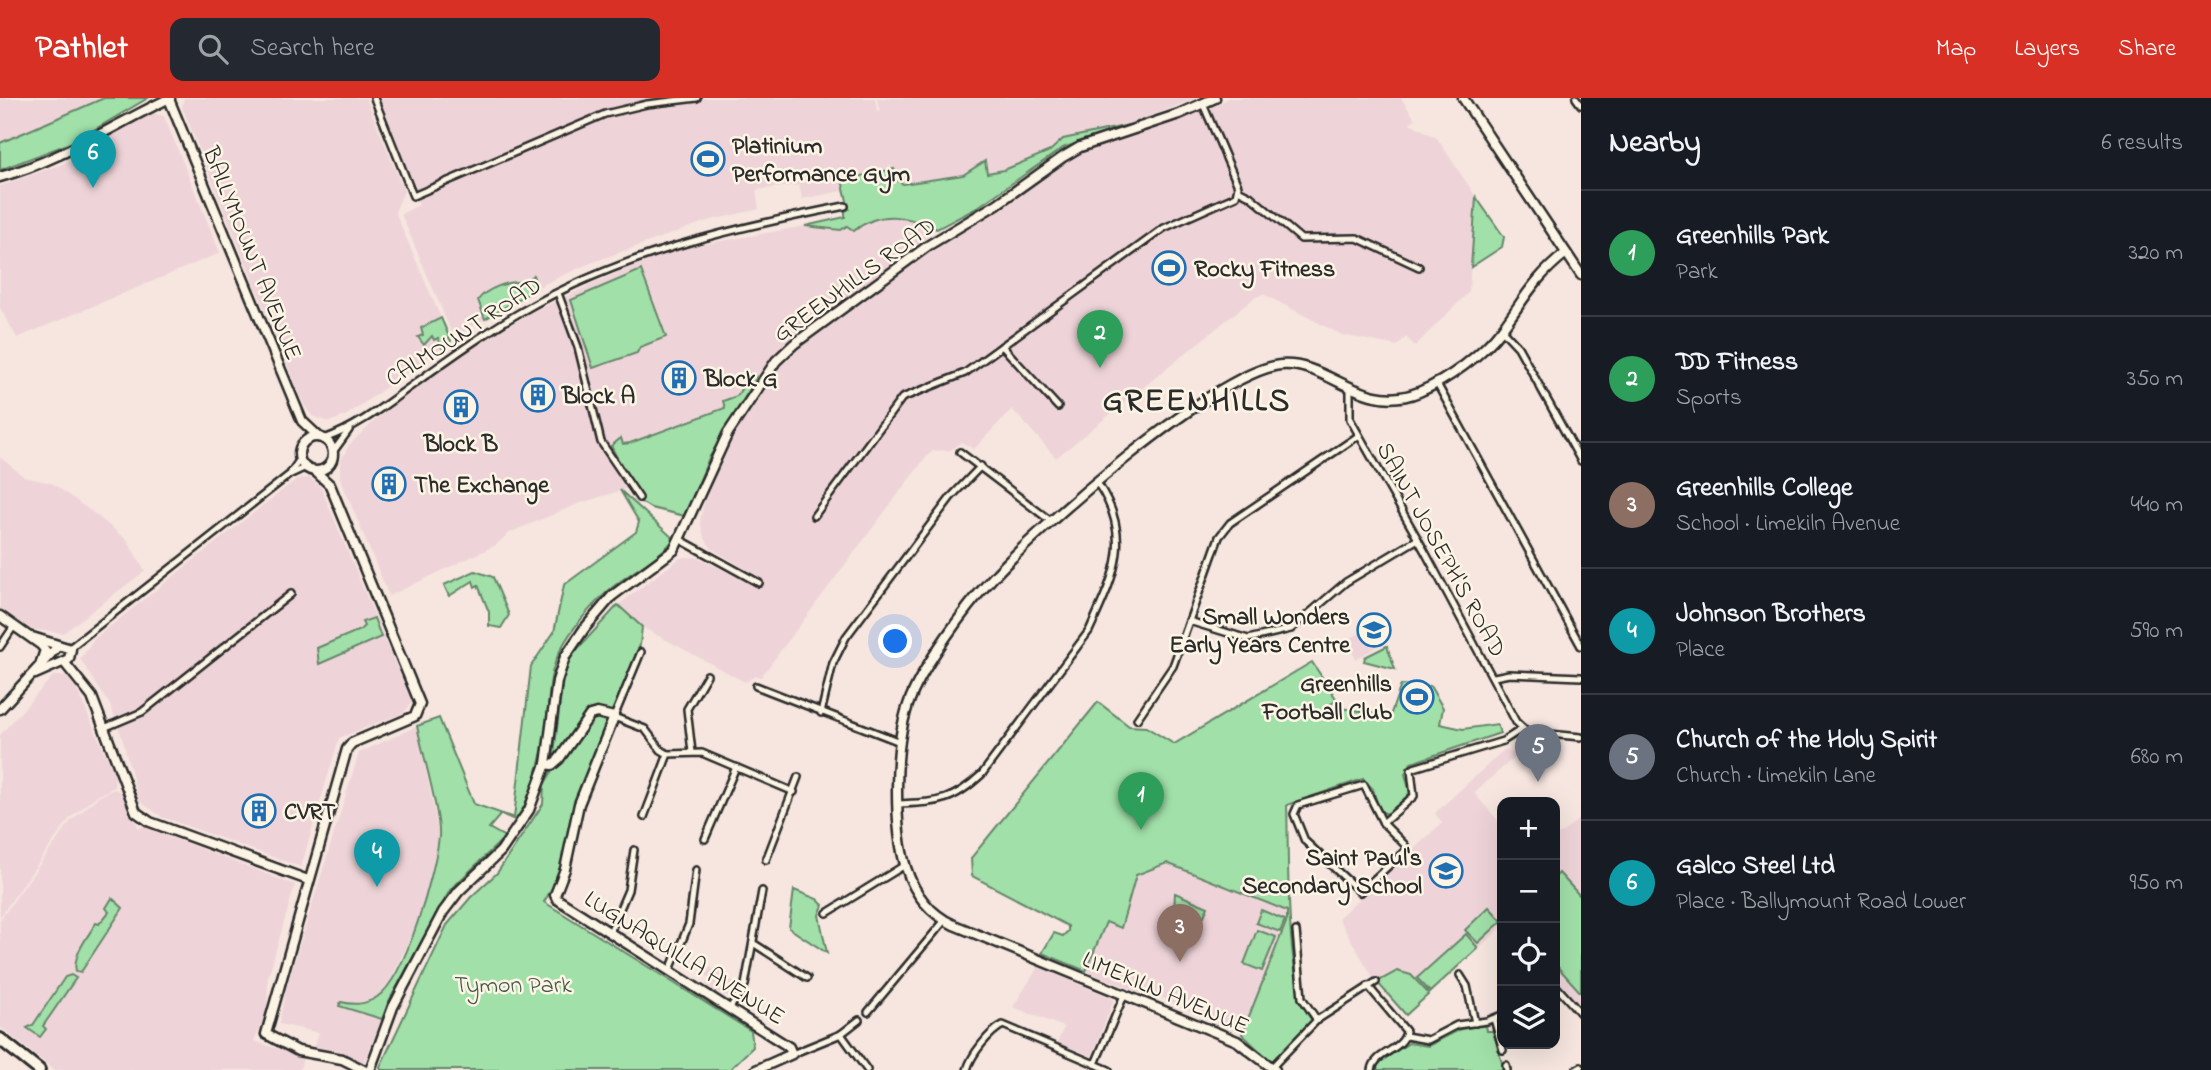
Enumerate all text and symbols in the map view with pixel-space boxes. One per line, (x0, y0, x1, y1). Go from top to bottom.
search box (170, 18, 660, 81)
text: Pathlet (35, 25, 128, 73)
icon: search (194, 30, 232, 68)
text: Search here (250, 30, 375, 68)
text: Map (1936, 32, 1976, 67)
text: Layers (2014, 32, 2080, 67)
text: Share (2118, 32, 2176, 67)
text: Nearby (1609, 122, 1701, 166)
text: 6 results (2102, 127, 2183, 160)
pin: 6 (70, 130, 116, 188)
place label: Platinium Performance Gym (732, 130, 910, 194)
sports icon: Platinium Performance Gym (689, 140, 727, 178)
street label: BALLYMOUNT AVENUE (191, 141, 310, 366)
street label: GREENHILLS ROAD (767, 210, 944, 352)
text: Greenhills Park (1676, 218, 1829, 256)
text: 1 (1628, 237, 1636, 270)
text: 320 m (2129, 237, 2183, 270)
sports icon: Rocky Fitness (1150, 249, 1188, 287)
place label: Rocky Fitness (1194, 253, 1335, 289)
text: Park (1676, 256, 1718, 289)
street label: CALMOUNT ROAD (379, 269, 549, 397)
pin: 2 (1077, 310, 1123, 368)
text: DD Fitness (1676, 344, 1798, 382)
building icon: Block G (660, 359, 698, 397)
place label: Block G (703, 363, 777, 398)
text: 2 (1626, 363, 1638, 396)
text: 350 m (2127, 363, 2183, 396)
building icon: Block A (519, 376, 557, 414)
district label: GREENHILLS (1103, 379, 1291, 426)
place label: Block A (561, 380, 635, 415)
text: Sports (1676, 382, 1742, 415)
building icon: Block B (442, 388, 480, 426)
place label: Block B (423, 428, 498, 463)
street label: SAINT JOSEPH'S ROAD (1366, 436, 1514, 664)
building icon: The Exchange (370, 465, 408, 503)
place label: The Exchange (414, 469, 550, 505)
text: Greenhills College (1676, 470, 1853, 508)
text: 3 (1627, 489, 1637, 522)
text: 440 m (2131, 489, 2183, 522)
text: School · Limekiln Avenue (1676, 508, 1900, 541)
text: Johnson Brothers (1676, 596, 1866, 634)
place label: Small Wonders Early Years Centre (1169, 601, 1351, 665)
school or university icon: Small Wonders Early Years Centre (1355, 611, 1393, 649)
text: 4 (1627, 615, 1637, 648)
text: 590 m (2129, 615, 2183, 648)
your location (878, 624, 912, 658)
text: Place (1676, 634, 1725, 667)
place label: Greenhills Football Club (1261, 668, 1392, 731)
sports icon: Greenhills Football Club (1398, 678, 1436, 716)
text: Church of the Holy Spirit (1676, 722, 1937, 760)
pin: 5 (1515, 724, 1561, 782)
text: 5 (1625, 741, 1639, 774)
text: 680 m (2131, 741, 2183, 774)
text: Church · Limekiln Lane (1676, 760, 1876, 793)
pin: 1 (1118, 772, 1164, 830)
building icon: CVRT (240, 792, 278, 830)
place label: CVRT (284, 796, 336, 831)
map controls (1497, 797, 1560, 1049)
button: + (1497, 797, 1560, 860)
pin: 4 (354, 829, 400, 887)
place label: Saint Paul's Secondary School (1242, 842, 1422, 906)
text: Galco Steel Ltd (1676, 848, 1835, 886)
school or university icon: Saint Paul's Secondary School (1427, 852, 1465, 890)
button: − (1497, 860, 1560, 923)
text: 6 (1627, 867, 1637, 900)
text: 950 m (2129, 867, 2183, 900)
street label: LUGNAQUILLA AVENUE (576, 883, 791, 1035)
text: Place · Ballymount Road Lower (1676, 886, 1966, 919)
pin: 3 (1157, 904, 1203, 962)
button: locate (1497, 923, 1560, 986)
street label: LIMEKILN AVENUE (1076, 943, 1254, 1045)
park label: Tymon Park (454, 969, 572, 1005)
button: layers (1497, 986, 1560, 1049)

